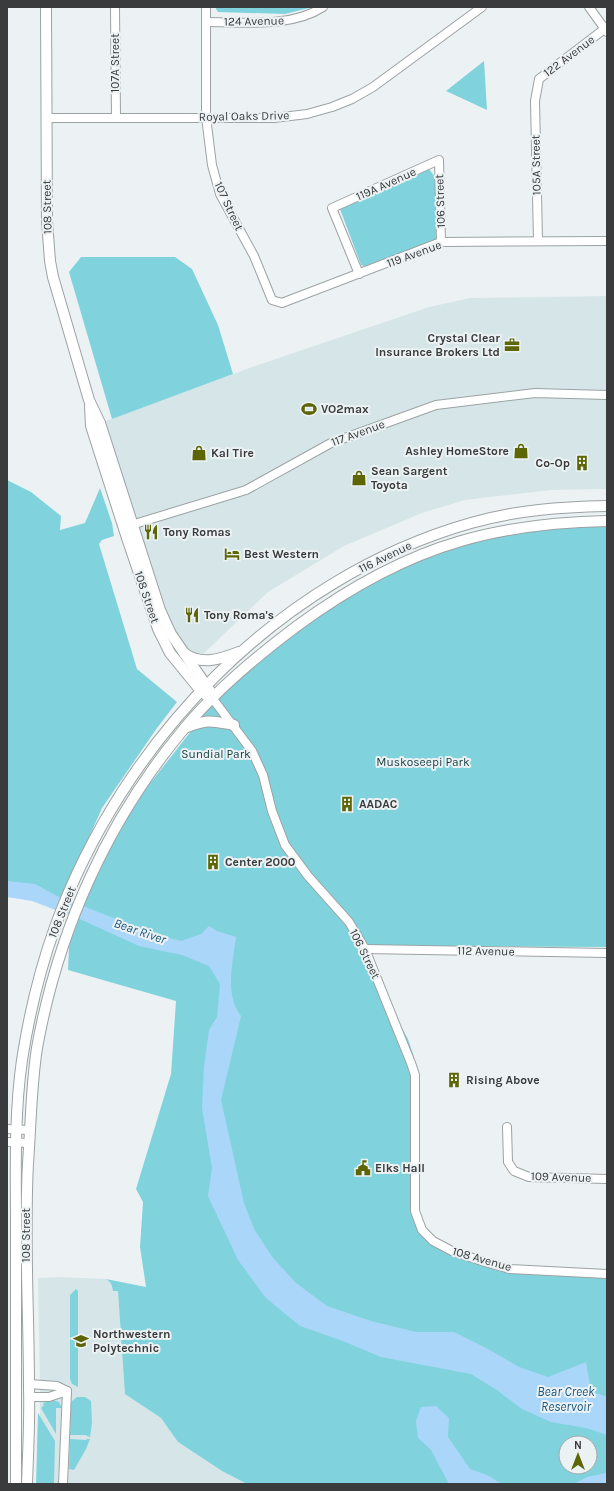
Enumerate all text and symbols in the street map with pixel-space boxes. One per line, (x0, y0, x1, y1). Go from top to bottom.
street label: 124 Avenue (224, 13, 284, 29)
street label: 122 Avenue (541, 32, 597, 80)
street label: 107A Street (108, 33, 122, 93)
street label: Royal Oaks Drive (199, 108, 289, 124)
street label: 105A Street (528, 134, 544, 195)
street label: 119A Avenue (354, 165, 418, 203)
street label: 106 Street (432, 173, 448, 228)
street label: 108 Street (40, 179, 54, 234)
street label: 107 Street (212, 179, 247, 233)
street label: 119 Avenue (385, 238, 443, 270)
place label: Crystal Clear Insurance Brokers Ltd (375, 331, 500, 359)
office icon: Crystal Clear Insurance Brokers Ltd (503, 336, 521, 354)
sports icon: VO2max (300, 400, 318, 418)
place label: VO2max (321, 402, 369, 416)
street label: 117 Avenue (329, 417, 387, 449)
shop icon: Ashley HomeStore (512, 442, 530, 460)
shop icon: Kal Tire (190, 444, 208, 462)
place label: Ashley HomeStore (405, 444, 509, 458)
place label: Kal Tire (211, 446, 254, 460)
building icon: Co-Op (573, 454, 591, 472)
place label: Co-Op (536, 456, 570, 470)
place label: Sean Sargent Toyota (371, 464, 448, 492)
shop icon: Sean Sargent Toyota (350, 469, 368, 487)
restaurant icon: Tony Romas (142, 523, 160, 541)
place label: Tony Romas (163, 525, 231, 539)
street label: 116 Avenue (356, 538, 414, 576)
hotel icon: Best Western (223, 545, 241, 563)
place label: Best Western (244, 547, 319, 561)
street label: 108 Street (132, 569, 163, 625)
restaurant icon: Tony Roma's (183, 606, 201, 624)
place label: Tony Roma's (204, 608, 274, 622)
park label: Sundial Park (181, 747, 251, 761)
park label: Muskoseepi Park (376, 755, 470, 769)
building icon: AADAC (338, 795, 356, 813)
place label: AADAC (359, 797, 398, 811)
building icon: Center 2000 (204, 853, 222, 871)
place label: Center 2000 (225, 855, 296, 869)
street label: 108 Street (45, 884, 79, 940)
water label: Bear River (112, 915, 169, 947)
street label: 106 Street (347, 927, 383, 982)
street label: 112 Avenue (457, 944, 515, 958)
building icon: Rising Above (445, 1071, 463, 1089)
place label: Rising Above (466, 1073, 540, 1087)
public building icon: Elks Hall (354, 1159, 372, 1177)
place label: Elks Hall (375, 1161, 425, 1175)
street label: 109 Avenue (531, 1169, 591, 1185)
street label: 108 Street (19, 1207, 33, 1262)
street label: 108 Avenue (451, 1244, 513, 1274)
place label: Northwestern Polytechnic (93, 1327, 170, 1355)
school or university icon: Northwestern Polytechnic (72, 1332, 90, 1350)
water label: Bear Creek Reservoir (537, 1384, 595, 1414)
north arrow (558, 1435, 598, 1475)
text: N (574, 1439, 582, 1452)

